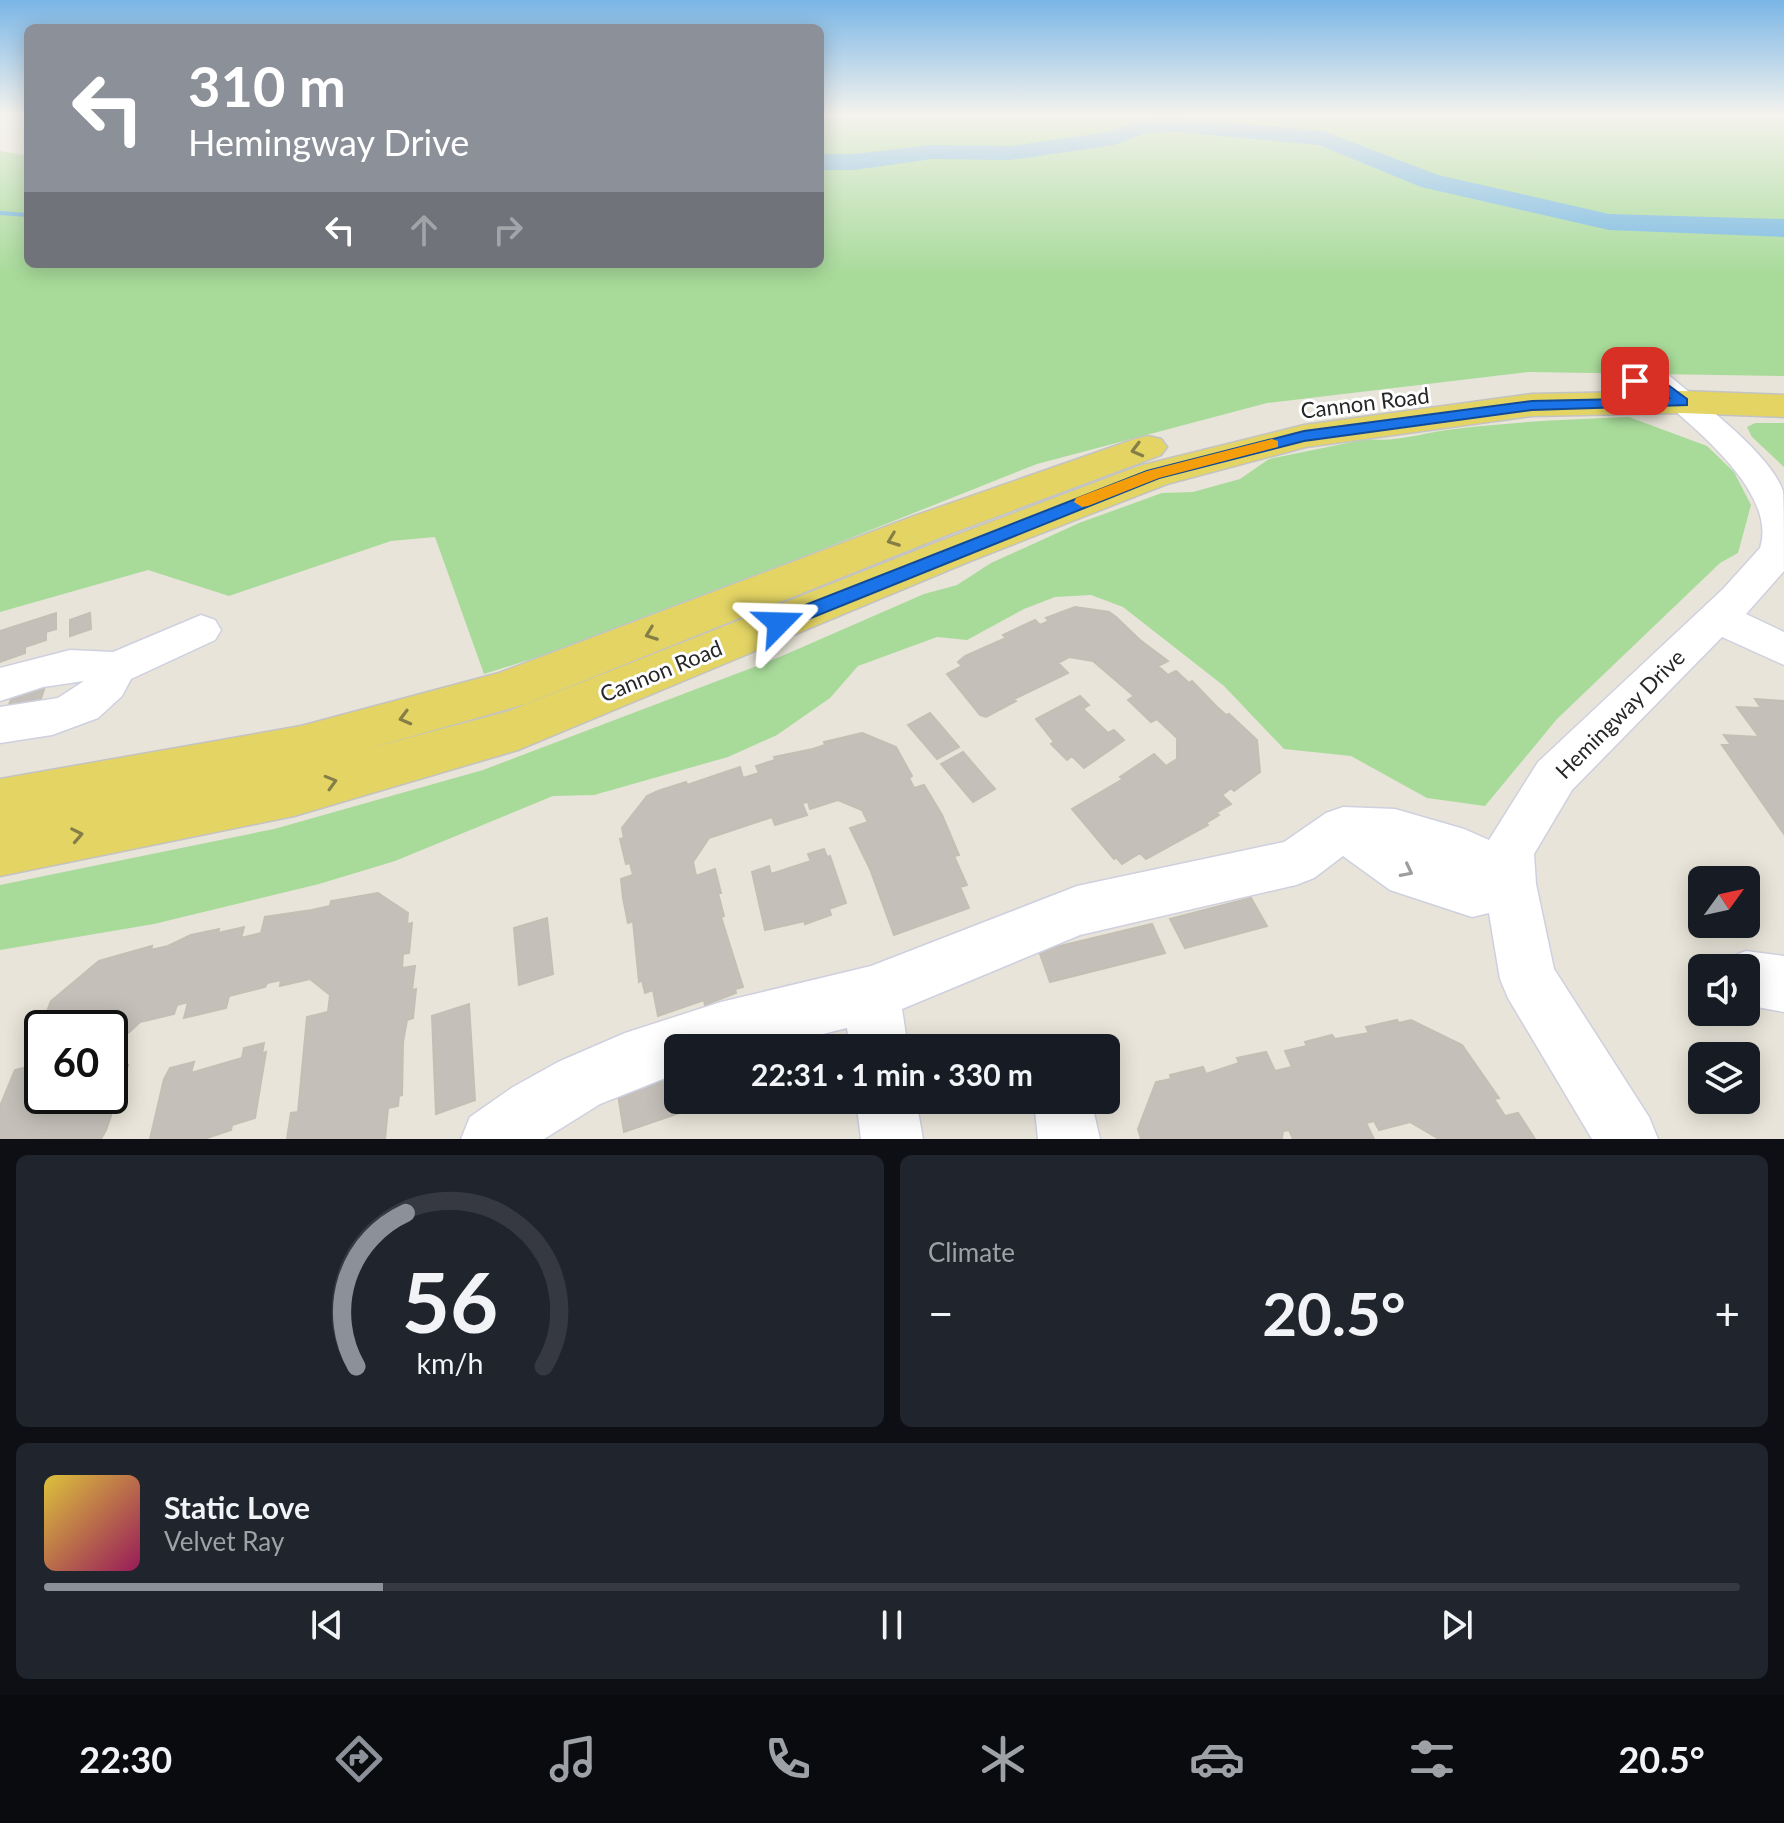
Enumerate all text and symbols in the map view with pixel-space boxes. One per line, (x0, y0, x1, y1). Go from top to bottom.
text: 310 m (188, 52, 346, 119)
icon: left (56, 56, 160, 160)
text: Hemingway Drive (188, 120, 469, 164)
icon: left (318, 208, 362, 252)
icon: ahead (402, 208, 446, 252)
icon: right (486, 208, 530, 252)
pin (1601, 347, 1669, 415)
icon: arrive (1613, 359, 1657, 403)
street label: Cannon Road (1299, 381, 1431, 424)
one-way arrow (1130, 440, 1144, 457)
one-way arrow (887, 530, 901, 547)
position arrow (737, 581, 821, 665)
one-way arrow (645, 624, 659, 641)
street label: Cannon Road (596, 634, 726, 707)
street label: Hemingway Drive (1549, 643, 1690, 784)
one-way arrow (399, 709, 413, 726)
one-way arrow (324, 775, 337, 792)
one-way arrow (70, 828, 83, 845)
one-way arrow (1399, 862, 1413, 877)
north arrow (1688, 866, 1760, 938)
map controls (1688, 866, 1760, 1114)
button: sound (1688, 954, 1760, 1026)
speed limit sign: 60 (24, 1010, 128, 1114)
button: layers (1688, 1042, 1760, 1114)
text: 22:31 · 1 min · 330 m (751, 1056, 1033, 1092)
text: Climate (928, 1236, 1015, 1268)
text: 56 (402, 1251, 498, 1351)
text: 20.5° (1262, 1277, 1406, 1349)
text: − (928, 1287, 954, 1339)
text: + (1714, 1287, 1740, 1339)
text: km/h (417, 1346, 483, 1380)
text: Static Love (164, 1489, 310, 1525)
text: Velvet Ray (164, 1525, 284, 1557)
icon: previous (305, 1603, 349, 1647)
icon: pause (870, 1603, 914, 1647)
icon: next (1435, 1603, 1479, 1647)
icon: directions (331, 1731, 387, 1787)
icon: music (545, 1731, 601, 1787)
icon: phone (760, 1731, 816, 1787)
icon: climate (975, 1731, 1031, 1787)
icon: car (1189, 1731, 1245, 1787)
icon: filters (1404, 1731, 1460, 1787)
text: 22:30 (79, 1737, 172, 1781)
text: 20.5° (1618, 1737, 1705, 1781)

